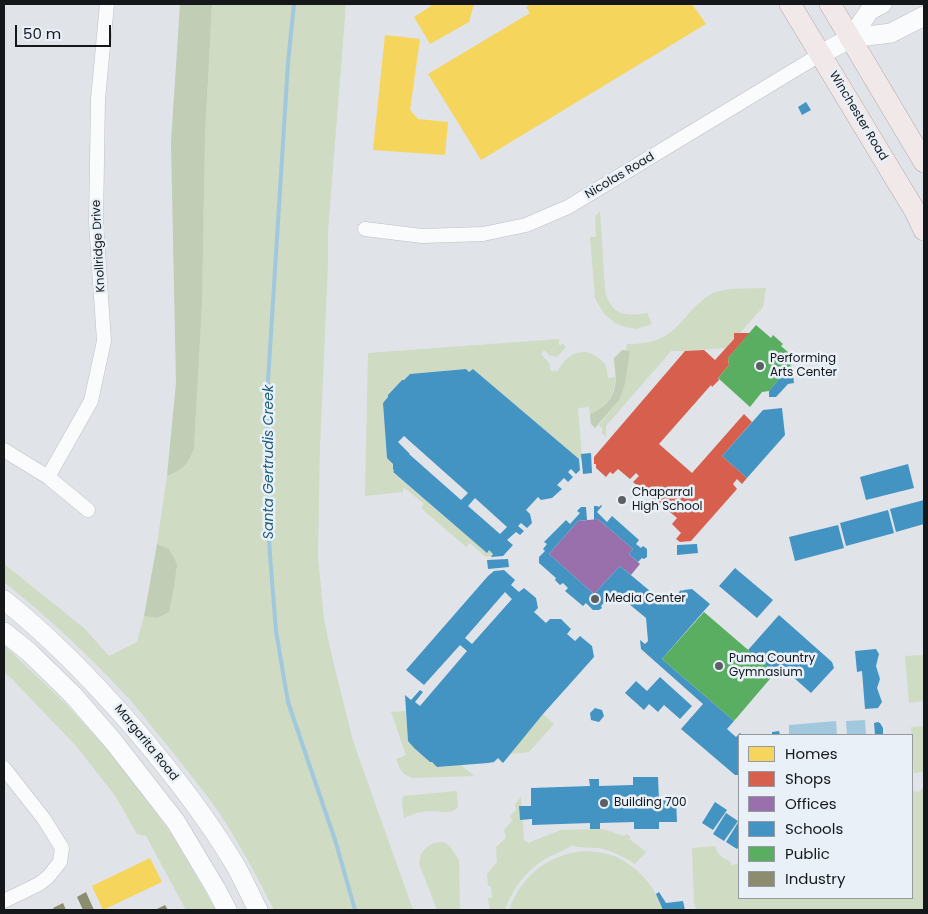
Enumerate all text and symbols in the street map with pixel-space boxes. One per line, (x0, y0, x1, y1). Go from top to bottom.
scale bar (18, 15, 114, 47)
text: 50 m (23, 23, 61, 44)
street label: Winchester Road (826, 69, 890, 163)
street label: Nicolas Road (583, 150, 657, 202)
street label: Knollridge Drive (89, 199, 109, 293)
place label: Performing Arts Center (770, 352, 837, 380)
marker: Performing Arts Center (754, 360, 766, 372)
water label: Santa Gertrudis Creek (261, 385, 277, 539)
place label: Chaparral High School (632, 486, 703, 514)
marker: Chaparral High School (616, 494, 628, 506)
place label: Media Center (605, 592, 686, 606)
marker: Media Center (589, 593, 601, 605)
place label: Puma Country Gymnasium (729, 652, 815, 680)
marker: Puma Country Gymnasium (713, 660, 725, 672)
street label: Margarita Road (111, 702, 181, 784)
legend (738, 734, 913, 899)
text: Homes (785, 743, 838, 764)
text: Shops (785, 768, 831, 789)
text: Offices (785, 793, 837, 814)
place label: Building 700 (614, 796, 687, 810)
marker: Building 700 (598, 797, 610, 809)
text: Schools (785, 818, 843, 839)
text: Public (785, 843, 830, 864)
text: Industry (785, 868, 845, 889)

